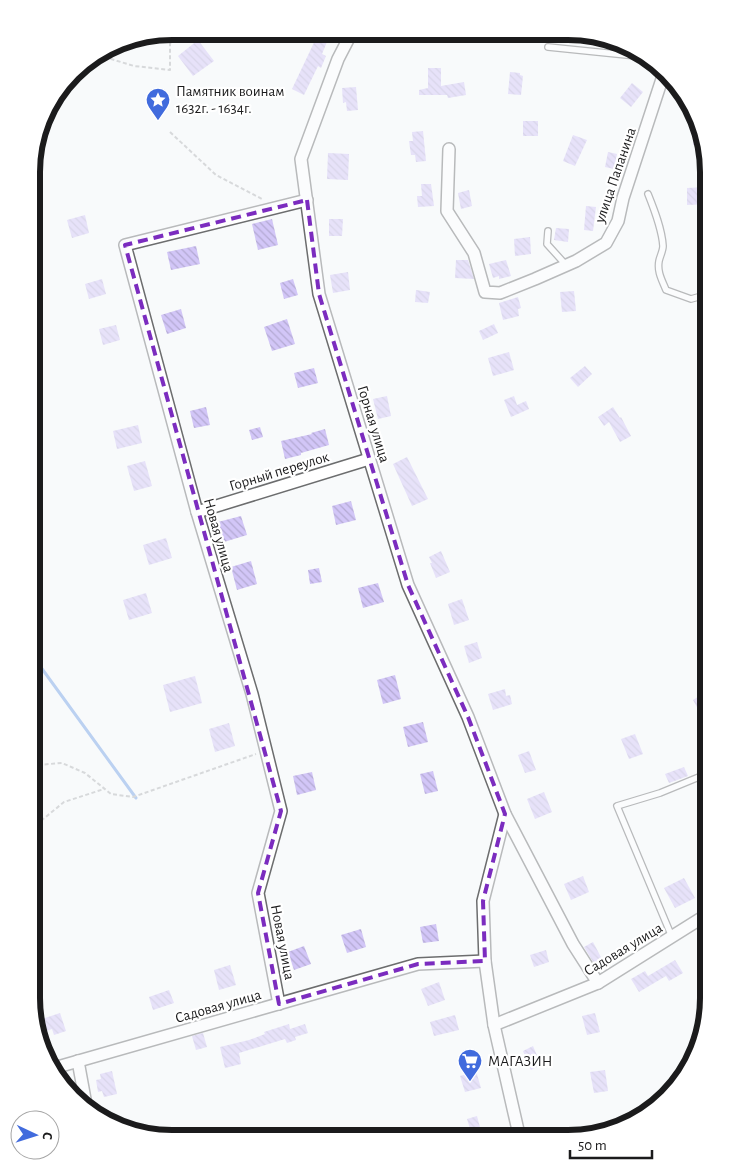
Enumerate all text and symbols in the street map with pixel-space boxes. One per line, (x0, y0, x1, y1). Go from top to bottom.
place label: Памятник воинам 1632г. - 1634г. (176, 84, 285, 116)
place icon: Памятник воинам 1632г. - 1634г. (145, 87, 171, 121)
street label: улица Папанина (592, 125, 639, 226)
street label: Горная улица (355, 384, 392, 465)
street label: Горный переулок (227, 449, 331, 494)
street label: Новая улица (201, 496, 236, 574)
street label: Новая улица (268, 903, 297, 981)
street label: Садовая улица (581, 920, 665, 979)
street label: Садовая улица (173, 987, 263, 1026)
supermarket icon: МАГАЗИН (457, 1048, 483, 1082)
place label: МАГАЗИН (488, 1054, 552, 1069)
north arrow (10, 1110, 60, 1160)
scale bar (570, 1128, 652, 1160)
text: С (40, 1131, 54, 1140)
text: 50 m (578, 1138, 607, 1153)

